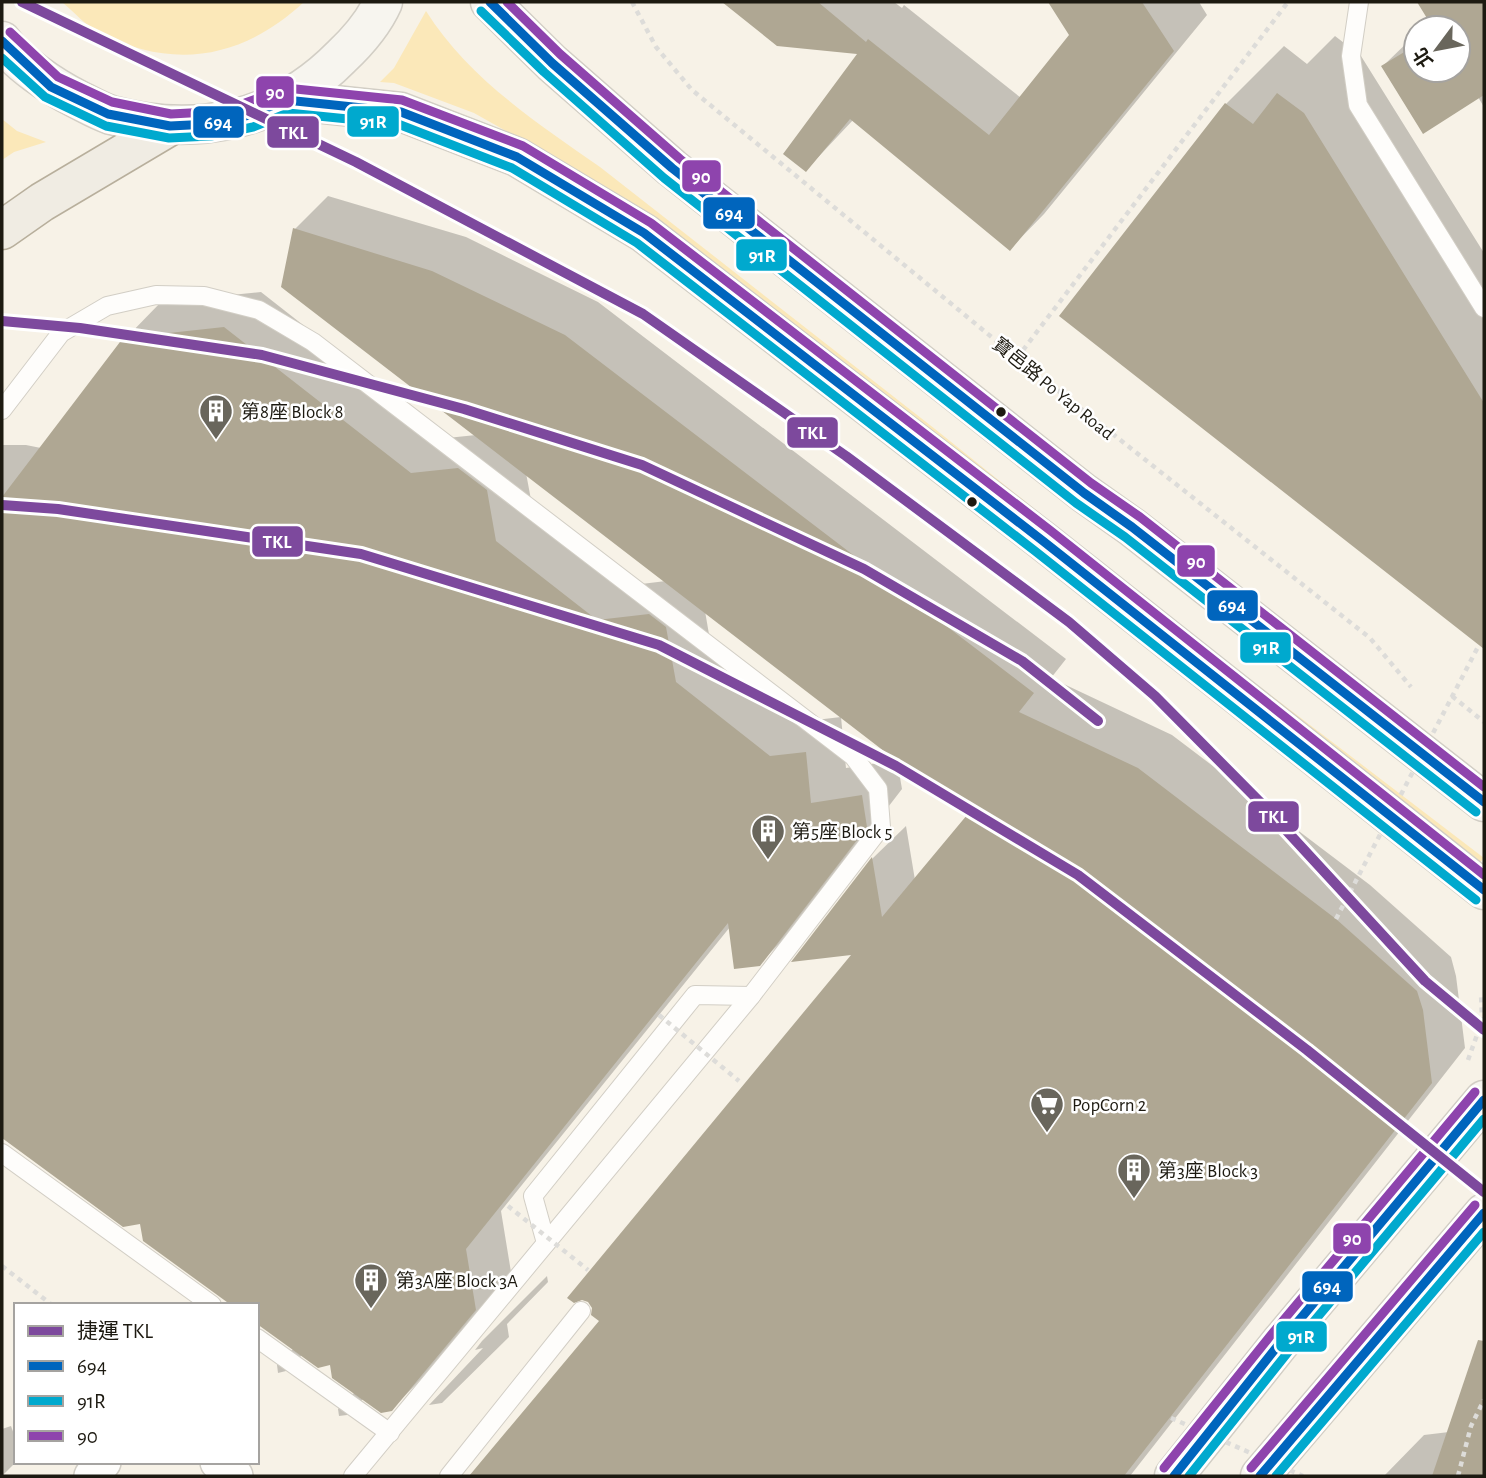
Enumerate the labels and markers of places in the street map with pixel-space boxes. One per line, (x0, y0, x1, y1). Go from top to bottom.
building icon: 第8座 Block 8 (197, 392, 235, 441)
place label: 第8座 Block 8 (241, 401, 344, 422)
unlabelled marker (994, 405, 1008, 419)
unlabelled marker (965, 495, 979, 509)
building icon: 第5座 Block 5 (749, 812, 787, 861)
place label: 第5座 Block 5 (792, 821, 892, 842)
supermarket icon: PopCorn 2 (1028, 1085, 1066, 1134)
place label: PopCorn 2 (1072, 1096, 1147, 1115)
building icon: 第3座 Block 3 (1115, 1151, 1153, 1200)
place label: 第3座 Block 3 (1158, 1160, 1258, 1181)
building icon: 第3A座 Block 3A (352, 1261, 390, 1310)
place label: 第3A座 Block 3A (396, 1270, 518, 1291)

